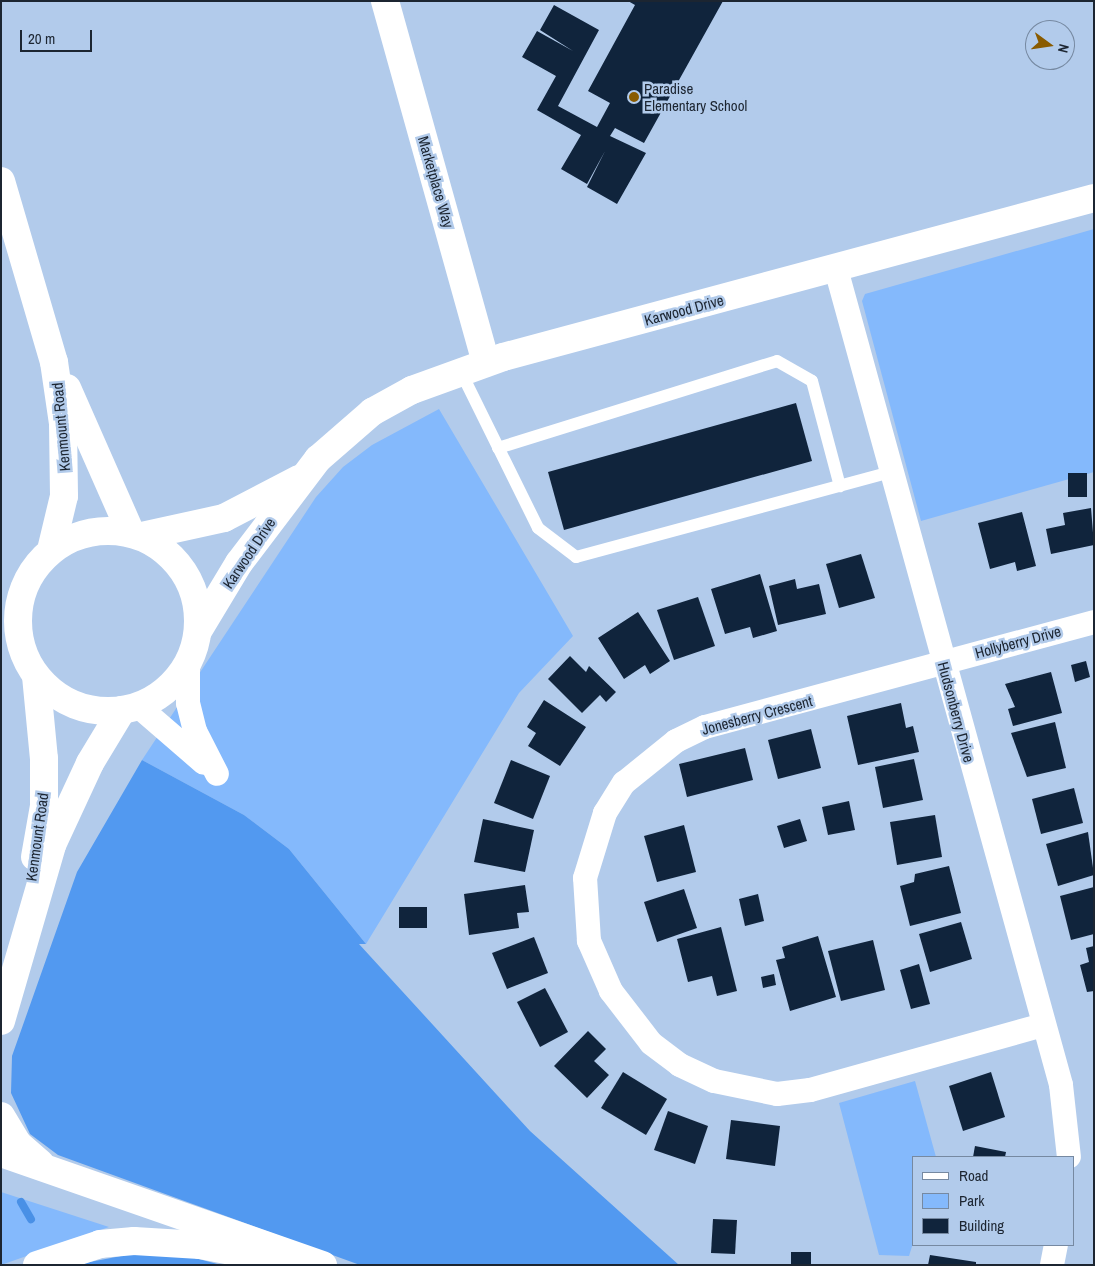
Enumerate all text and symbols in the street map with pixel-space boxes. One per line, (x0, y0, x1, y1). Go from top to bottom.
scale bar (22, 20, 95, 52)
north arrow (1025, 20, 1075, 70)
text: 20 m (28, 28, 55, 49)
text: N (1054, 42, 1073, 55)
place label: Paradise Elementary School (644, 79, 747, 114)
marker: Paradise Elementary School (628, 91, 640, 103)
street label: Marketplace Way (414, 134, 458, 230)
street label: Karwood Drive (642, 291, 726, 329)
street label: Kenmount Road (48, 382, 74, 472)
street label: Karwood Drive (219, 514, 279, 592)
street label: Hollyberry Drive (973, 622, 1063, 662)
street label: Hudsonberry Drive (934, 660, 978, 764)
street label: Jonesberry Crescent (700, 692, 814, 738)
street label: Kenmount Road (22, 792, 52, 882)
legend (912, 1156, 1075, 1246)
text: Road (959, 1165, 988, 1186)
text: Park (959, 1190, 984, 1211)
text: Building (959, 1215, 1004, 1236)

